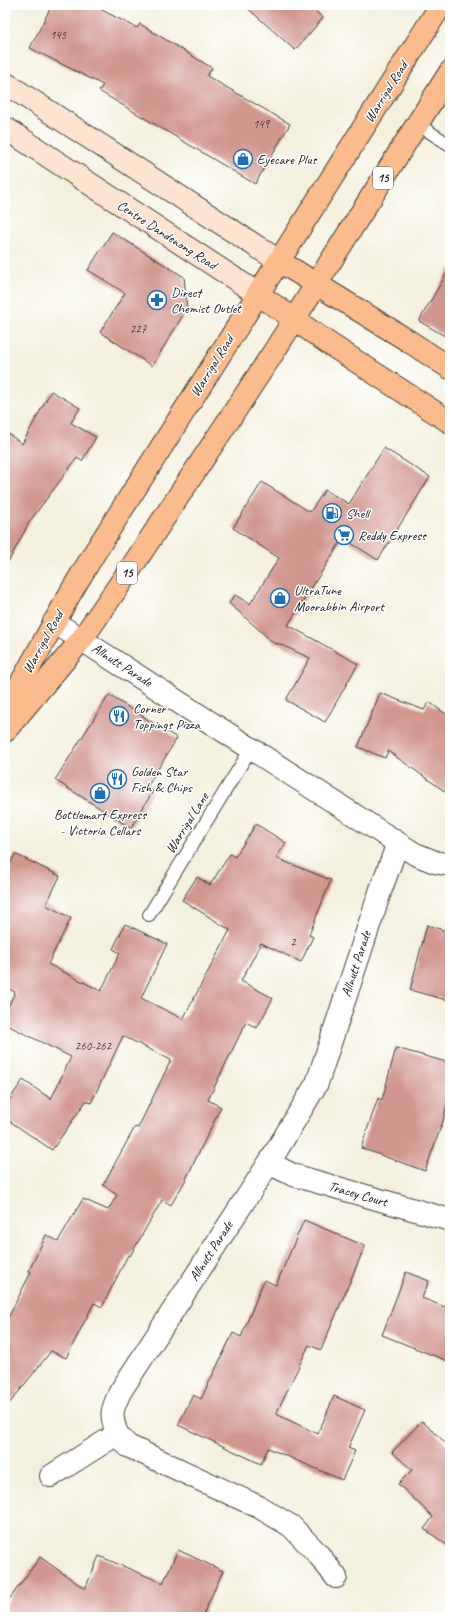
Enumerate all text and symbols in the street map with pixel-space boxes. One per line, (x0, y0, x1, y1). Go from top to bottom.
house number: 145 (50, 27, 67, 43)
street label: Warrigal Road (361, 56, 413, 126)
house number: 149 (253, 116, 271, 132)
shop icon: Eyecare Plus (232, 148, 254, 170)
place label: Eyecare Plus (257, 151, 317, 168)
road number: 15 (373, 167, 393, 189)
street label: Centre Dandenong Road (114, 197, 222, 275)
place label: Direct Chemist Outlet (171, 284, 242, 317)
pharmacy icon: Direct Chemist Outlet (146, 289, 168, 311)
house number: 227 (130, 321, 147, 337)
street label: Warrigal Road (187, 330, 239, 400)
fuel station icon: Shell (321, 502, 343, 524)
place label: Shell (346, 505, 371, 522)
supermarket icon: Reddy Express (333, 524, 355, 546)
place label: Reddy Express (358, 527, 427, 544)
road number: 15 (117, 562, 137, 584)
place label: UltraTune Moorabbin Airport (294, 582, 385, 615)
shop icon: UltraTune Moorabbin Airport (269, 587, 291, 609)
street label: Warrigal Road (19, 606, 68, 676)
street label: Allnutt Parade (89, 639, 156, 691)
place label: Corner Toppings Pizza (133, 700, 201, 733)
restaurant icon: Corner Toppings Pizza (108, 705, 130, 727)
place label: Golden Star Fish & Chips (131, 763, 193, 796)
restaurant icon: Golden Star Fish & Chips (106, 768, 128, 790)
shop icon: Bottlemart Express - Victoria Cellars (89, 782, 111, 804)
street label: Warrigal Lane (162, 788, 213, 856)
place label: Bottlemart Express - Victoria Cellars (54, 806, 147, 839)
street label: Allnutt Parade (337, 928, 375, 999)
house number: 2 (290, 934, 297, 950)
house number: 260-262 (75, 1038, 113, 1054)
street label: Tracey Court (327, 1178, 391, 1211)
street label: Allnutt Parade (185, 1217, 237, 1284)

